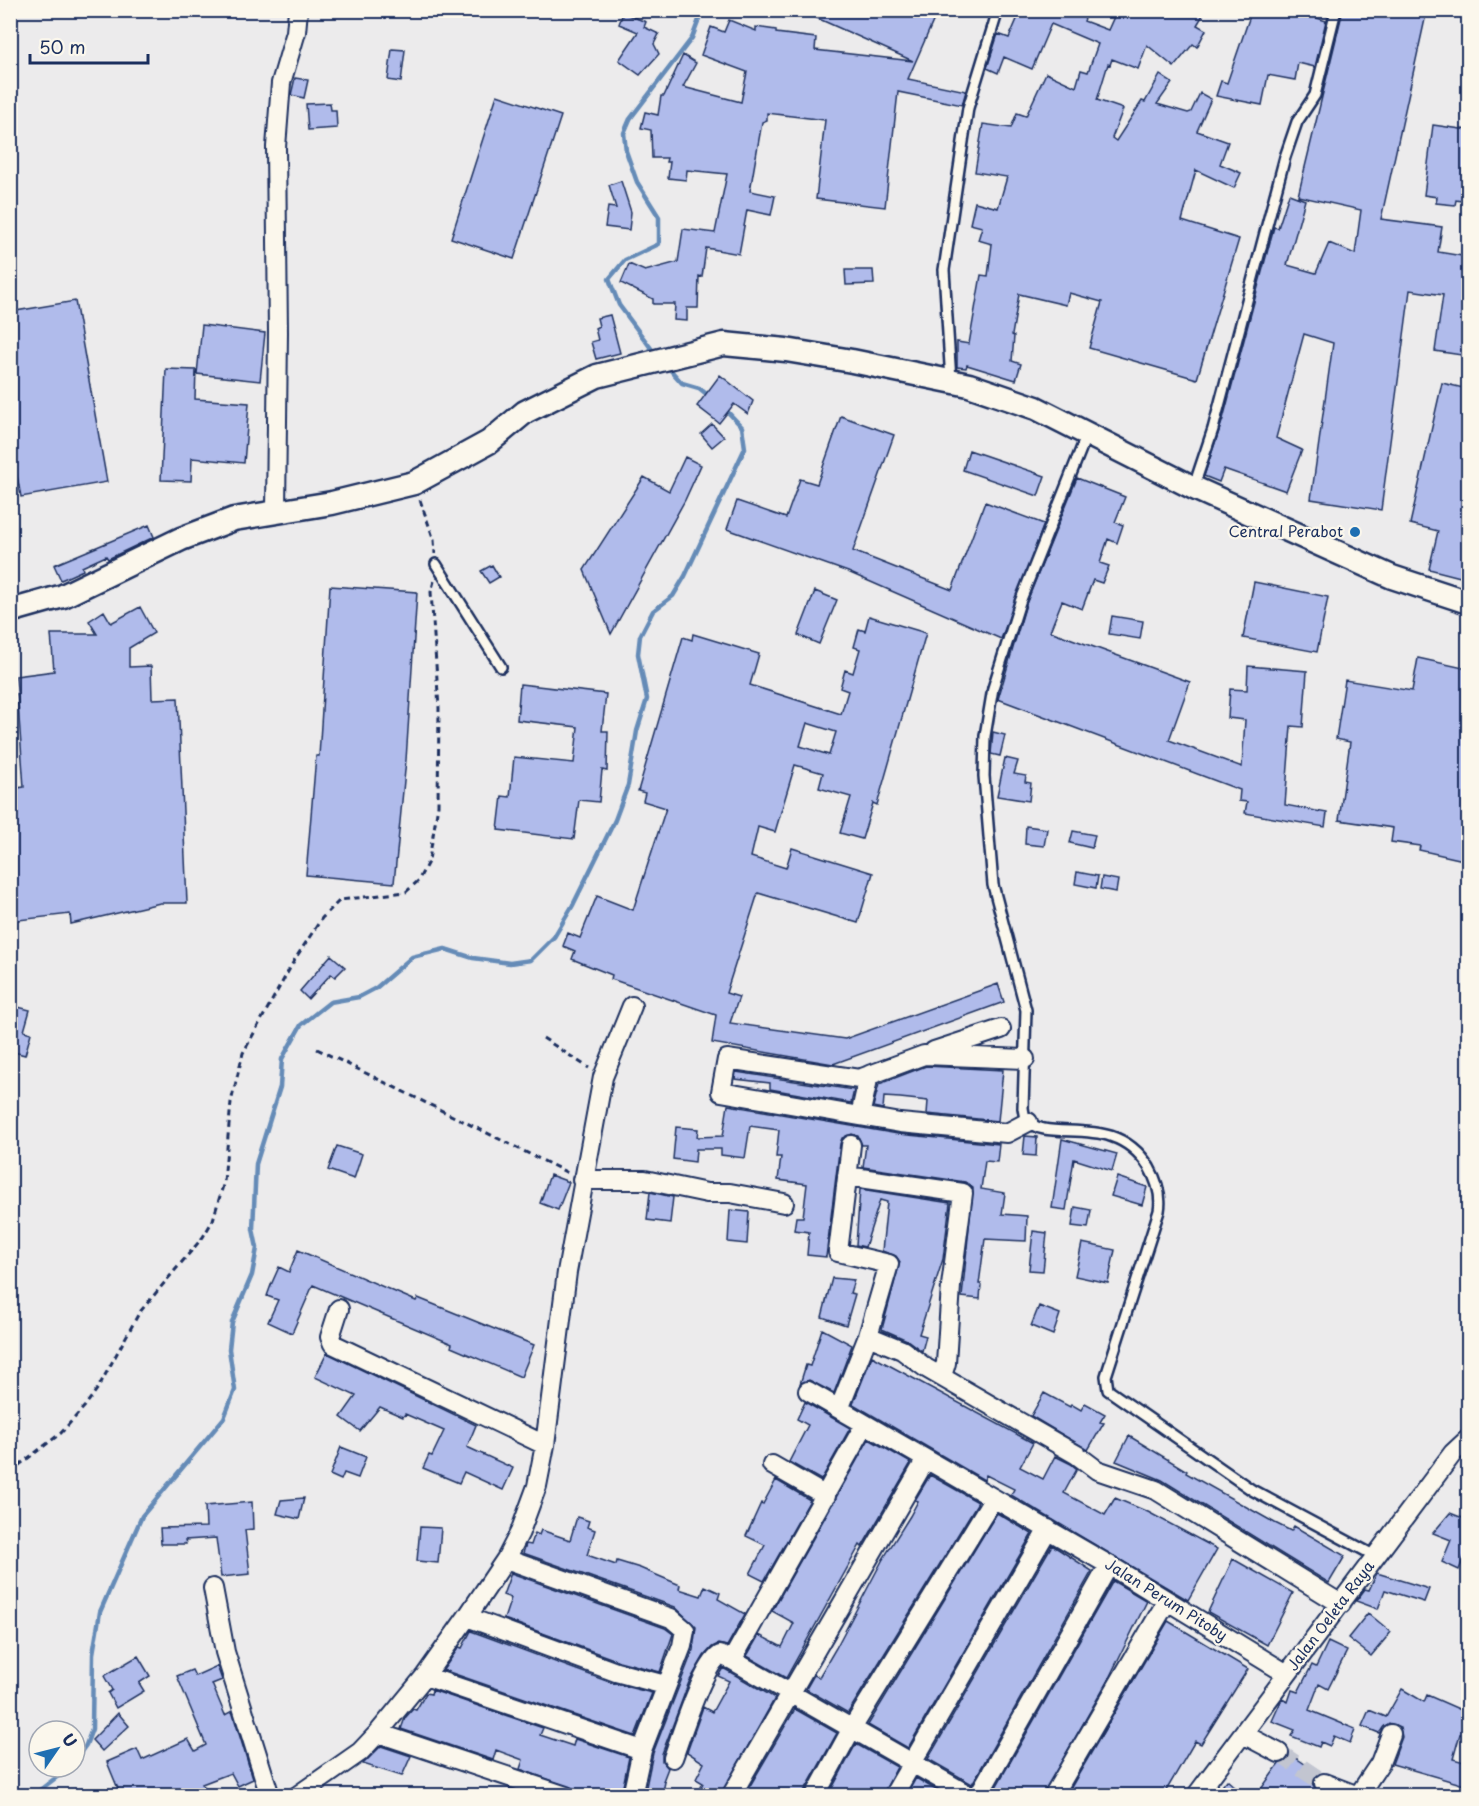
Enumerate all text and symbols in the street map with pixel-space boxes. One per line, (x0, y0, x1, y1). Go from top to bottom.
scale bar (30, 27, 148, 65)
text: 50 m (39, 33, 86, 60)
place label: Central Perabot (1229, 519, 1343, 542)
marker: Central Perabot (1348, 525, 1362, 539)
street label: Jalan Perum Pitoby (1101, 1552, 1232, 1646)
street label: Jalan Oeleta Raya (1281, 1555, 1379, 1675)
north arrow (27, 1719, 87, 1779)
text: U (57, 1728, 83, 1752)

